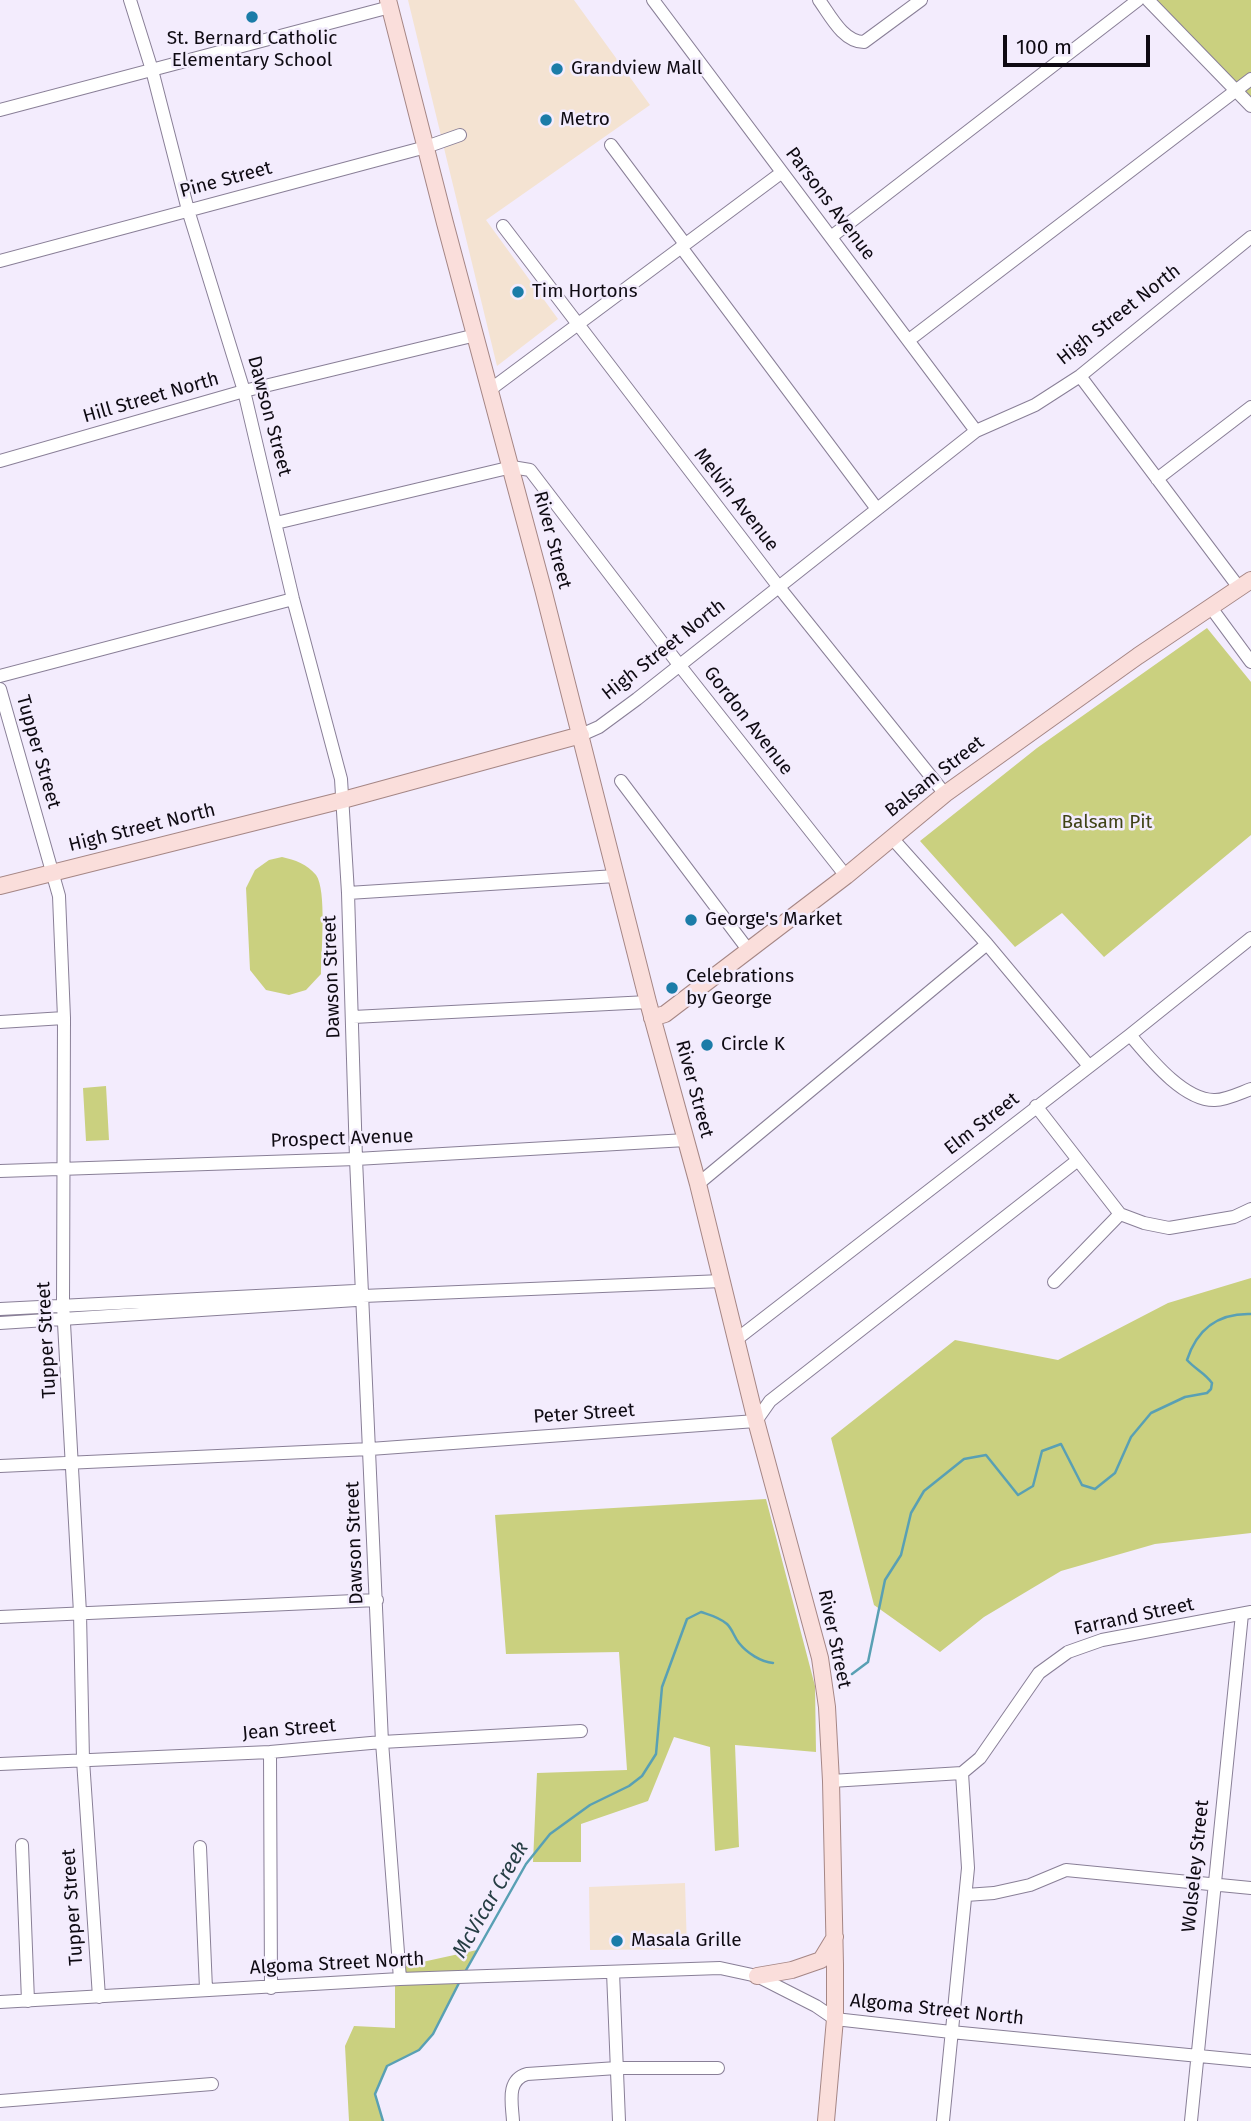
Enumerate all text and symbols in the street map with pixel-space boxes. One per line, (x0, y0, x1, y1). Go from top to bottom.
marker: St. Bernard Catholic Elementary School (244, 9, 260, 25)
scale bar (1006, 21, 1153, 65)
place label: St. Bernard Catholic Elementary School (167, 28, 337, 72)
text: 100 m (1016, 34, 1072, 60)
place label: Grandview Mall (571, 58, 702, 80)
marker: Grandview Mall (549, 61, 565, 77)
place label: Metro (560, 109, 610, 131)
marker: Metro (538, 112, 554, 128)
street label: Parsons Avenue (780, 143, 880, 265)
street label: Pine Street (177, 157, 275, 203)
street label: High Street North (1053, 260, 1185, 370)
place label: Tim Hortons (532, 281, 638, 303)
marker: Tim Hortons (510, 284, 526, 300)
street label: Dawson Street (242, 353, 296, 479)
street label: Hill Street North (80, 368, 222, 428)
street label: Melvin Avenue (689, 444, 783, 556)
street label: River Street (528, 489, 576, 591)
street label: High Street North (598, 595, 730, 705)
street label: Gordon Avenue (699, 662, 797, 780)
street label: Tupper Street (11, 693, 65, 811)
street label: Balsam Street (881, 731, 989, 823)
street label: High Street North (66, 799, 218, 857)
park label: Balsam Pit (1062, 812, 1152, 834)
place label: George's Market (705, 909, 842, 931)
marker: George's Market (683, 912, 699, 928)
street label: Dawson Street (318, 915, 346, 1039)
place label: Celebrations by George (686, 966, 794, 1010)
marker: Celebrations by George (664, 980, 680, 996)
place label: Circle K (721, 1034, 785, 1056)
marker: Circle K (699, 1037, 715, 1053)
street label: River Street (670, 1038, 718, 1140)
street label: Elm Street (940, 1088, 1024, 1160)
street label: Prospect Avenue (270, 1125, 414, 1153)
street label: Tupper Street (33, 1281, 61, 1399)
street label: Peter Street (532, 1399, 636, 1429)
street label: Dawson Street (341, 1481, 369, 1605)
street label: River Street (812, 1588, 856, 1690)
street label: Farrand Street (1072, 1593, 1196, 1641)
street label: Jean Street (241, 1715, 337, 1745)
street label: Wolseley Street (1178, 1799, 1214, 1933)
water label: McVicar Creek (448, 1837, 534, 1963)
street label: Tupper Street (58, 1848, 88, 1966)
place label: Masala Grille (631, 1930, 742, 1952)
marker: Masala Grille (609, 1933, 625, 1949)
street label: Algoma Street North (249, 1948, 425, 1980)
street label: Algoma Street North (849, 1990, 1025, 2030)

